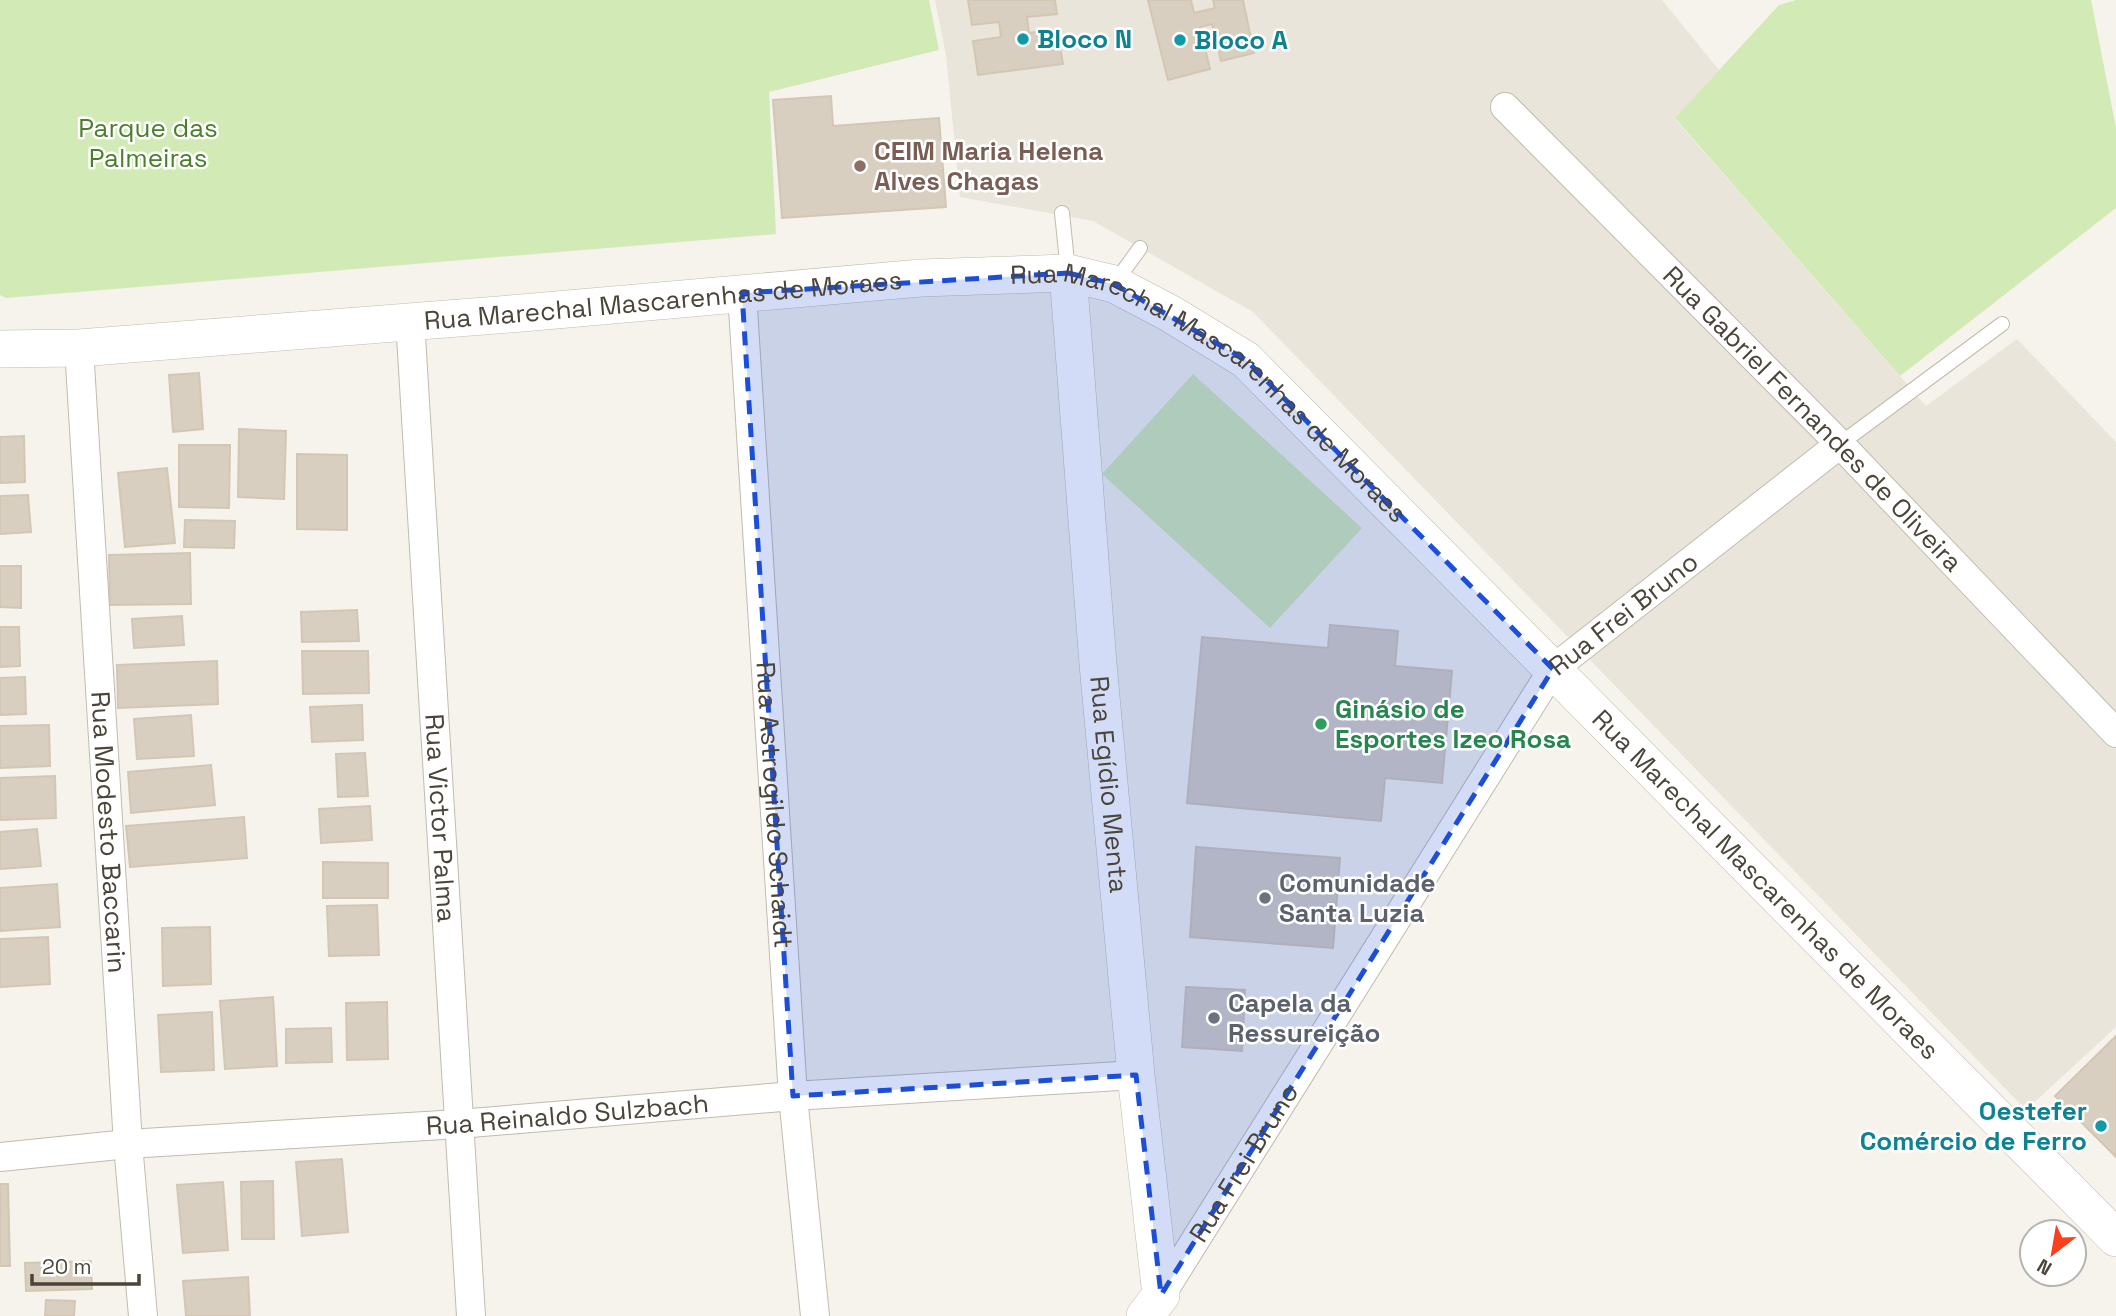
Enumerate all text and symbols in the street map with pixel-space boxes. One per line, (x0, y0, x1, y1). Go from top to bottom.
place label: Bloco N (1037, 22, 1132, 56)
place label: Bloco A (1194, 23, 1289, 57)
marker: Bloco N (1015, 31, 1031, 47)
marker: Bloco A (1172, 32, 1188, 48)
park label: Parque das Palmeiras (78, 111, 218, 175)
place label: CEIM Maria Helena Alves Chagas (874, 134, 1103, 198)
marker: CEIM Maria Helena Alves Chagas (852, 158, 868, 174)
street label: Rua Marechal Mascarenhas de Moraes (1010, 256, 1414, 530)
street label: Rua Gabriel Fernandes de Oliveira (1656, 259, 1970, 579)
street label: Rua Marechal Mascarenhas de Moraes (423, 263, 903, 338)
street label: Rua Frei Bruno (1542, 545, 1705, 683)
street label: Rua Astrogildo Schaidt (748, 661, 801, 949)
street label: Rua Egídio Menta (1082, 674, 1136, 894)
street label: Rua Modesto Baccarin (83, 690, 134, 974)
place label: Ginásio de Esportes Izeo Rosa (1335, 692, 1571, 756)
street label: Rua Marechal Mascarenhas de Moraes (1585, 702, 1947, 1067)
street label: Rua Victor Palma (417, 713, 464, 924)
marker: Ginásio de Esportes Izeo Rosa (1313, 716, 1329, 732)
place label: Comunidade Santa Luzia (1279, 866, 1436, 930)
marker: Comunidade Santa Luzia (1257, 890, 1273, 906)
place label: Capela da Ressureição (1228, 986, 1380, 1050)
marker: Capela da Ressureição (1206, 1010, 1222, 1026)
street label: Rua Frei Bruno (1181, 1077, 1306, 1248)
street label: Rua Reinaldo Sulzbach (425, 1086, 710, 1143)
place label: Oestefer Comércio de Ferro (1860, 1094, 2087, 1158)
marker: Oestefer Comércio de Ferro (2093, 1118, 2109, 1134)
north arrow (2018, 1218, 2088, 1288)
scale bar (32, 1242, 138, 1286)
text: 20 m (42, 1253, 92, 1280)
text: N (2033, 1253, 2056, 1281)

